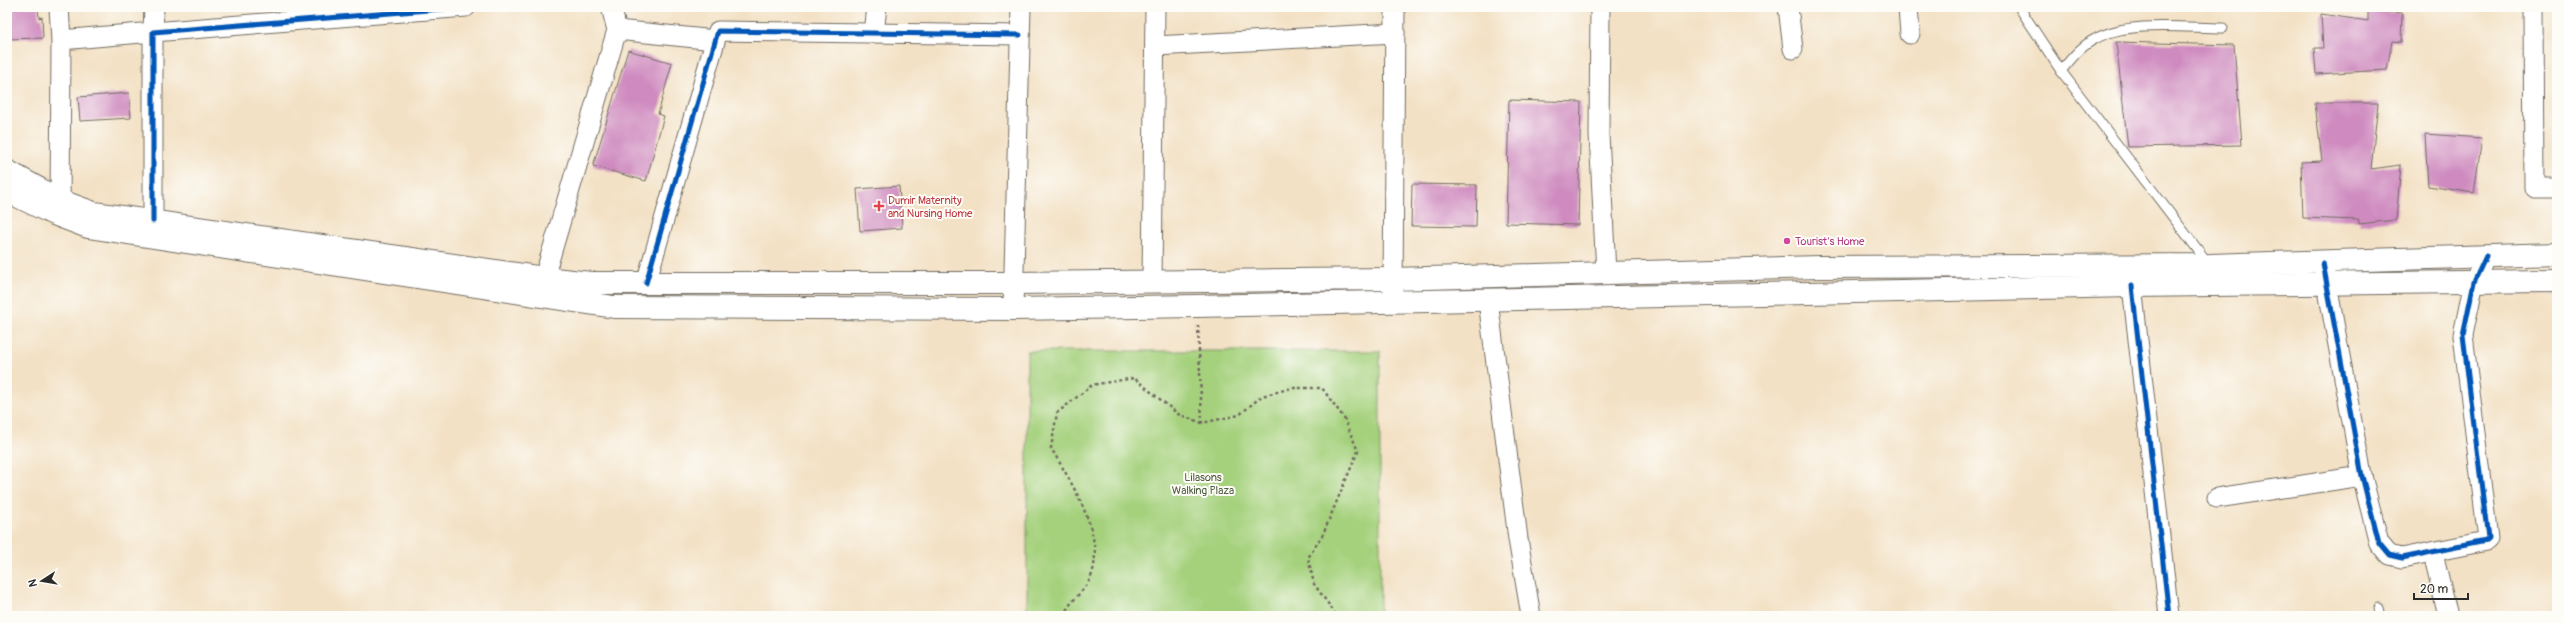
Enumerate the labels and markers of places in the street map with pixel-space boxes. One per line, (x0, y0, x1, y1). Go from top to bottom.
place label: Dumir Maternity and Nursing Home (888, 194, 973, 220)
marker: Dumir Maternity and Nursing Home (873, 200, 885, 212)
place label: Tourist's Home (1795, 235, 1865, 248)
marker: Tourist's Home (1782, 236, 1792, 246)

